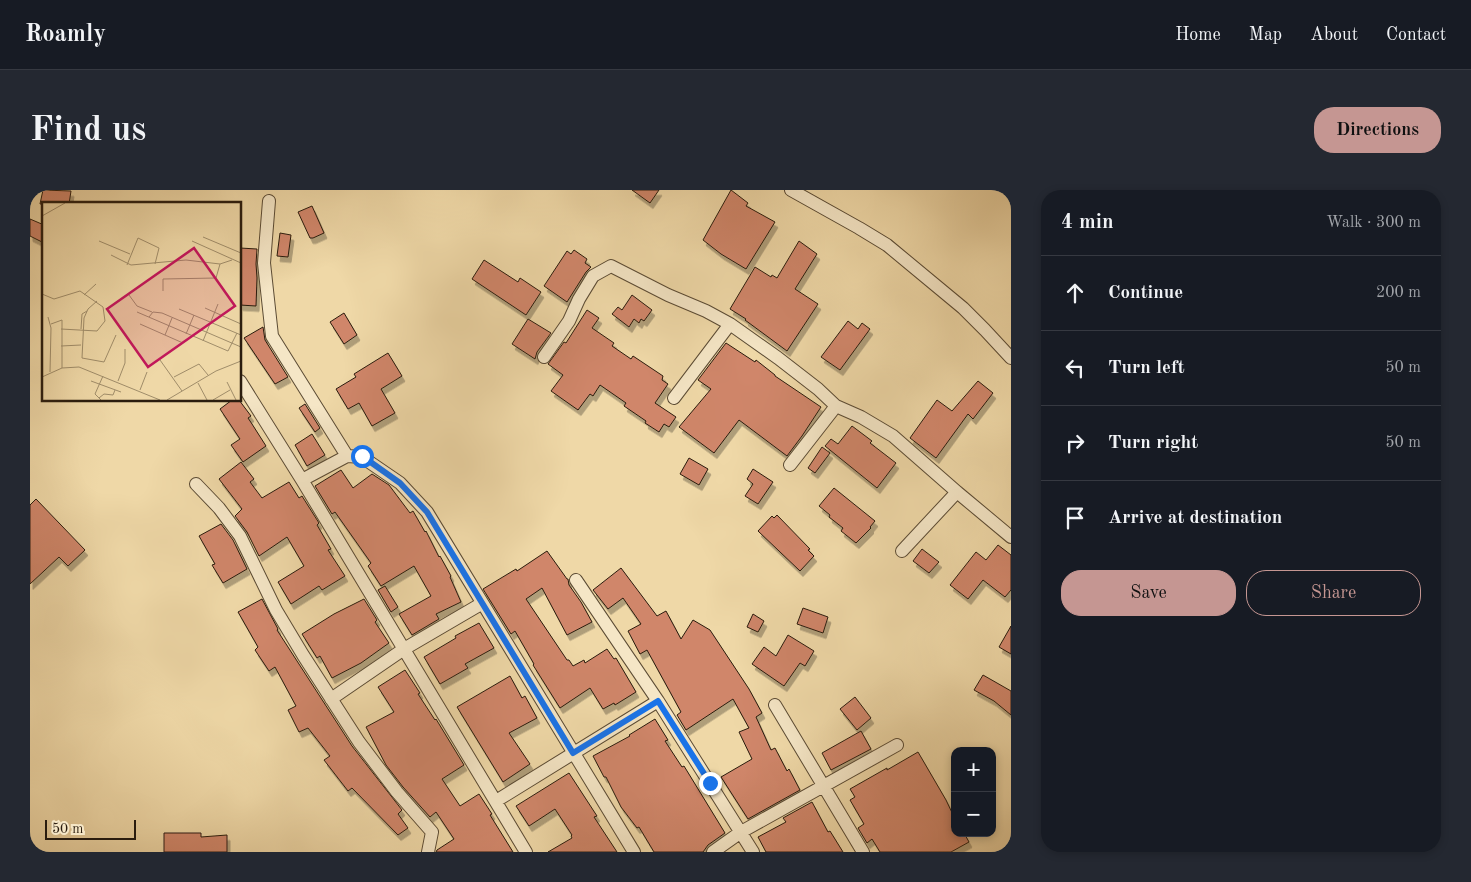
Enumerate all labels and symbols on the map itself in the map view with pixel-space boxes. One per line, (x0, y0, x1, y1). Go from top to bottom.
inset map (42, 202, 241, 401)
route start (351, 445, 374, 468)
route end (699, 772, 722, 795)
scale bar (45, 817, 136, 840)

